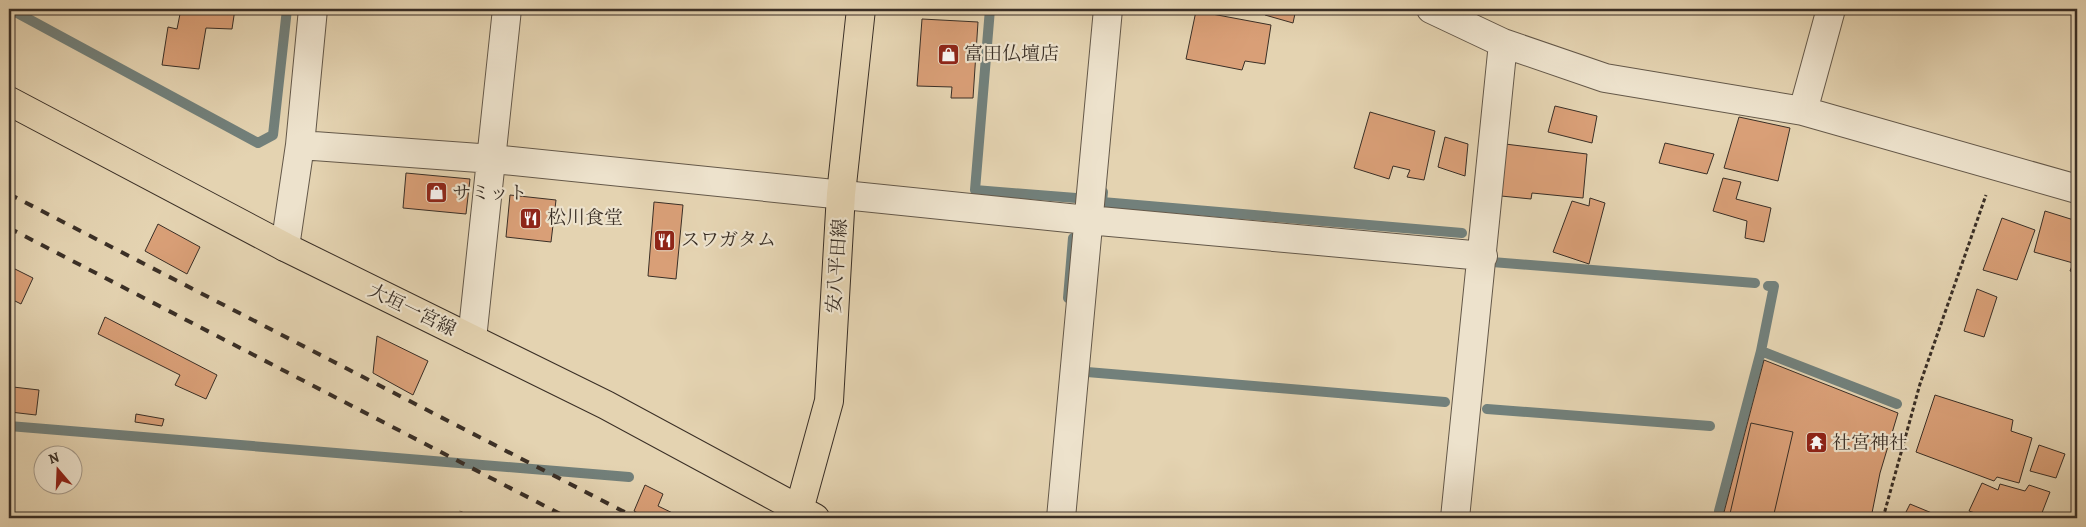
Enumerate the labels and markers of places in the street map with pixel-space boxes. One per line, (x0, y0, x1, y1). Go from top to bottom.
place label: 富田仏壇店 (964, 41, 1059, 67)
shop icon: 富田仏壇店 (936, 42, 960, 66)
place label: サミット (452, 180, 528, 206)
shop icon: サミット (424, 181, 448, 205)
place label: 松川食堂 (547, 205, 623, 231)
restaurant icon: 松川食堂 (519, 206, 543, 230)
place label: スワガタム (681, 227, 776, 253)
restaurant icon: スワガタム (653, 228, 677, 252)
place label: 社宮神社 (1832, 430, 1908, 456)
temple icon: 社宮神社 (1804, 431, 1828, 455)

